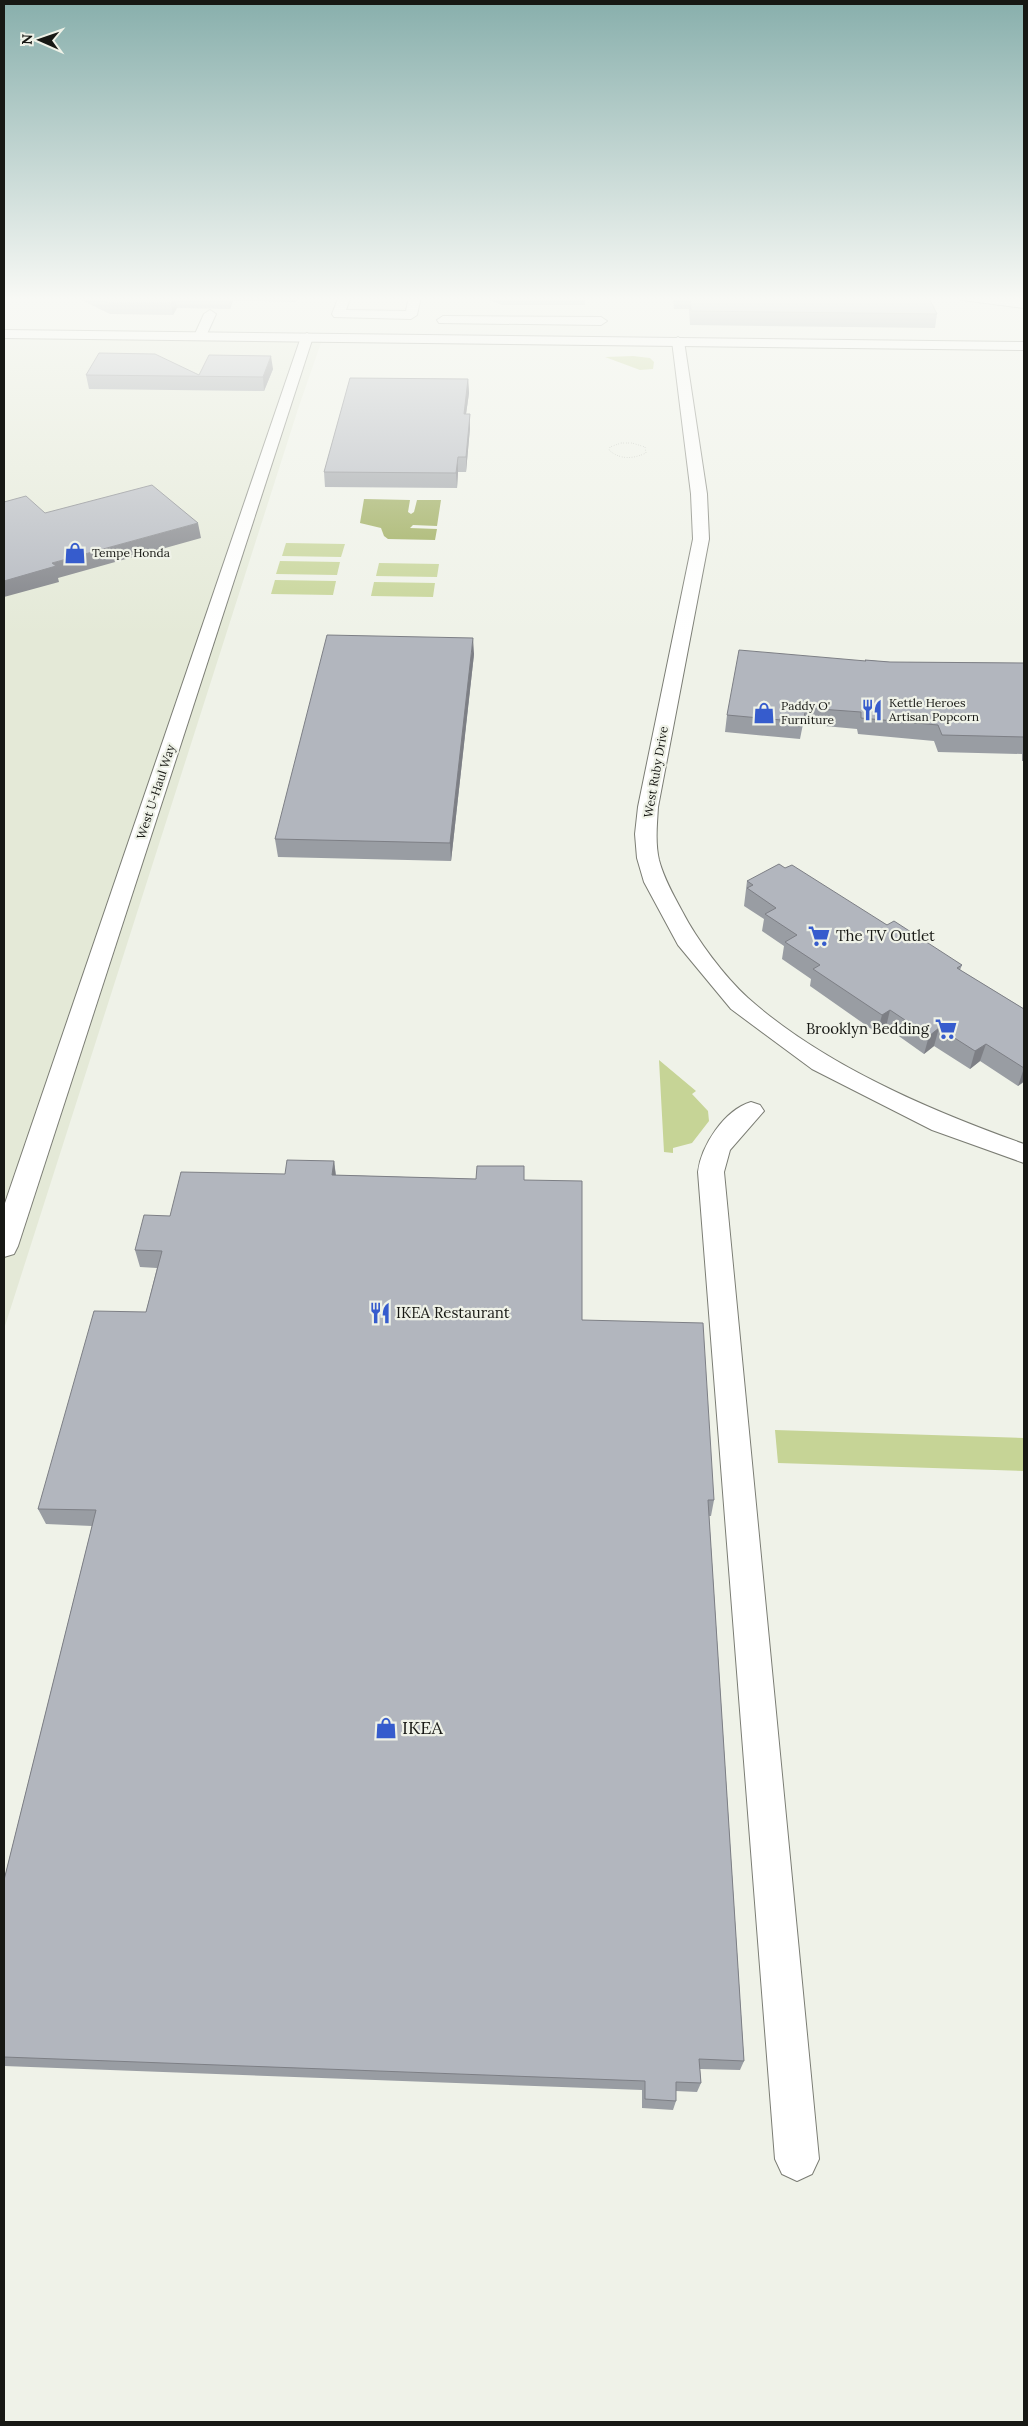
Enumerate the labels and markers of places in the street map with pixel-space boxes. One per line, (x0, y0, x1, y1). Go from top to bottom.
shop icon: Tempe Honda (62, 540, 88, 566)
place label: Tempe Honda (92, 545, 170, 560)
place label: Kettle Heroes Artisan Popcorn (888, 695, 979, 724)
restaurant icon: Kettle Heroes Artisan Popcorn (859, 697, 885, 723)
place label: Paddy O' Furniture (781, 698, 835, 727)
shop icon: Paddy O' Furniture (751, 700, 777, 726)
supermarket icon: The TV Outlet (806, 923, 832, 949)
place label: The TV Outlet (836, 926, 935, 945)
supermarket icon: Brooklyn Bedding (933, 1016, 959, 1042)
place label: Brooklyn Bedding (806, 1019, 930, 1038)
restaurant icon: IKEA Restaurant (367, 1300, 393, 1326)
place label: IKEA Restaurant (396, 1303, 510, 1322)
shop icon: IKEA (373, 1715, 399, 1741)
place label: IKEA (402, 1716, 444, 1739)

